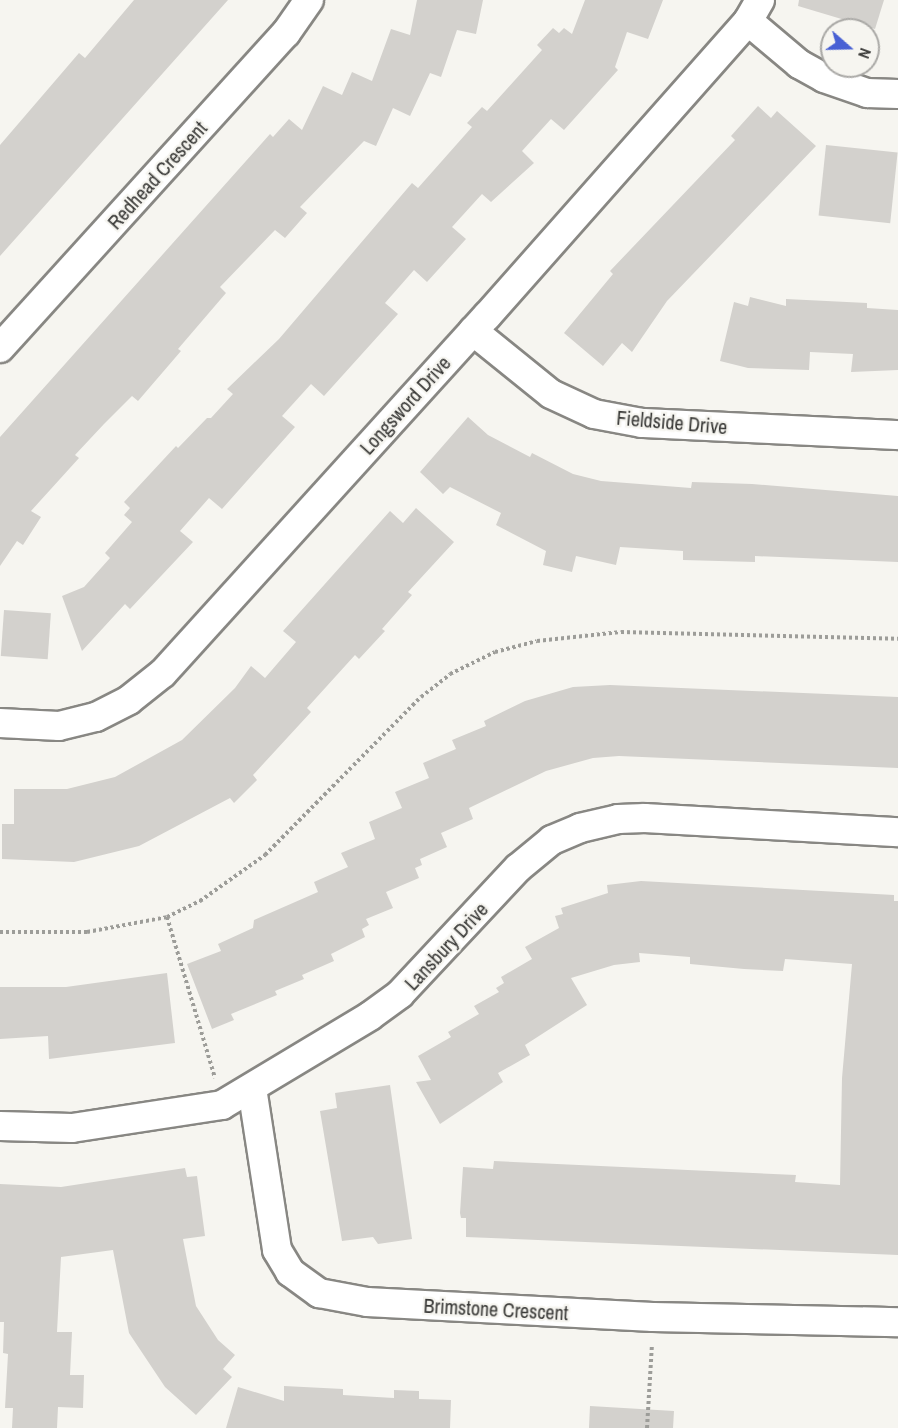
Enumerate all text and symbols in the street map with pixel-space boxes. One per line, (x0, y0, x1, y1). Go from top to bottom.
north arrow (820, 18, 880, 78)
text: N (853, 45, 877, 62)
street label: Redhead Crescent (102, 116, 212, 234)
street label: Longsword Drive (355, 351, 455, 459)
street label: Fieldside Drive (616, 405, 728, 439)
street label: Lansbury Drive (399, 897, 493, 995)
street label: Brimstone Crescent (423, 1293, 569, 1325)

